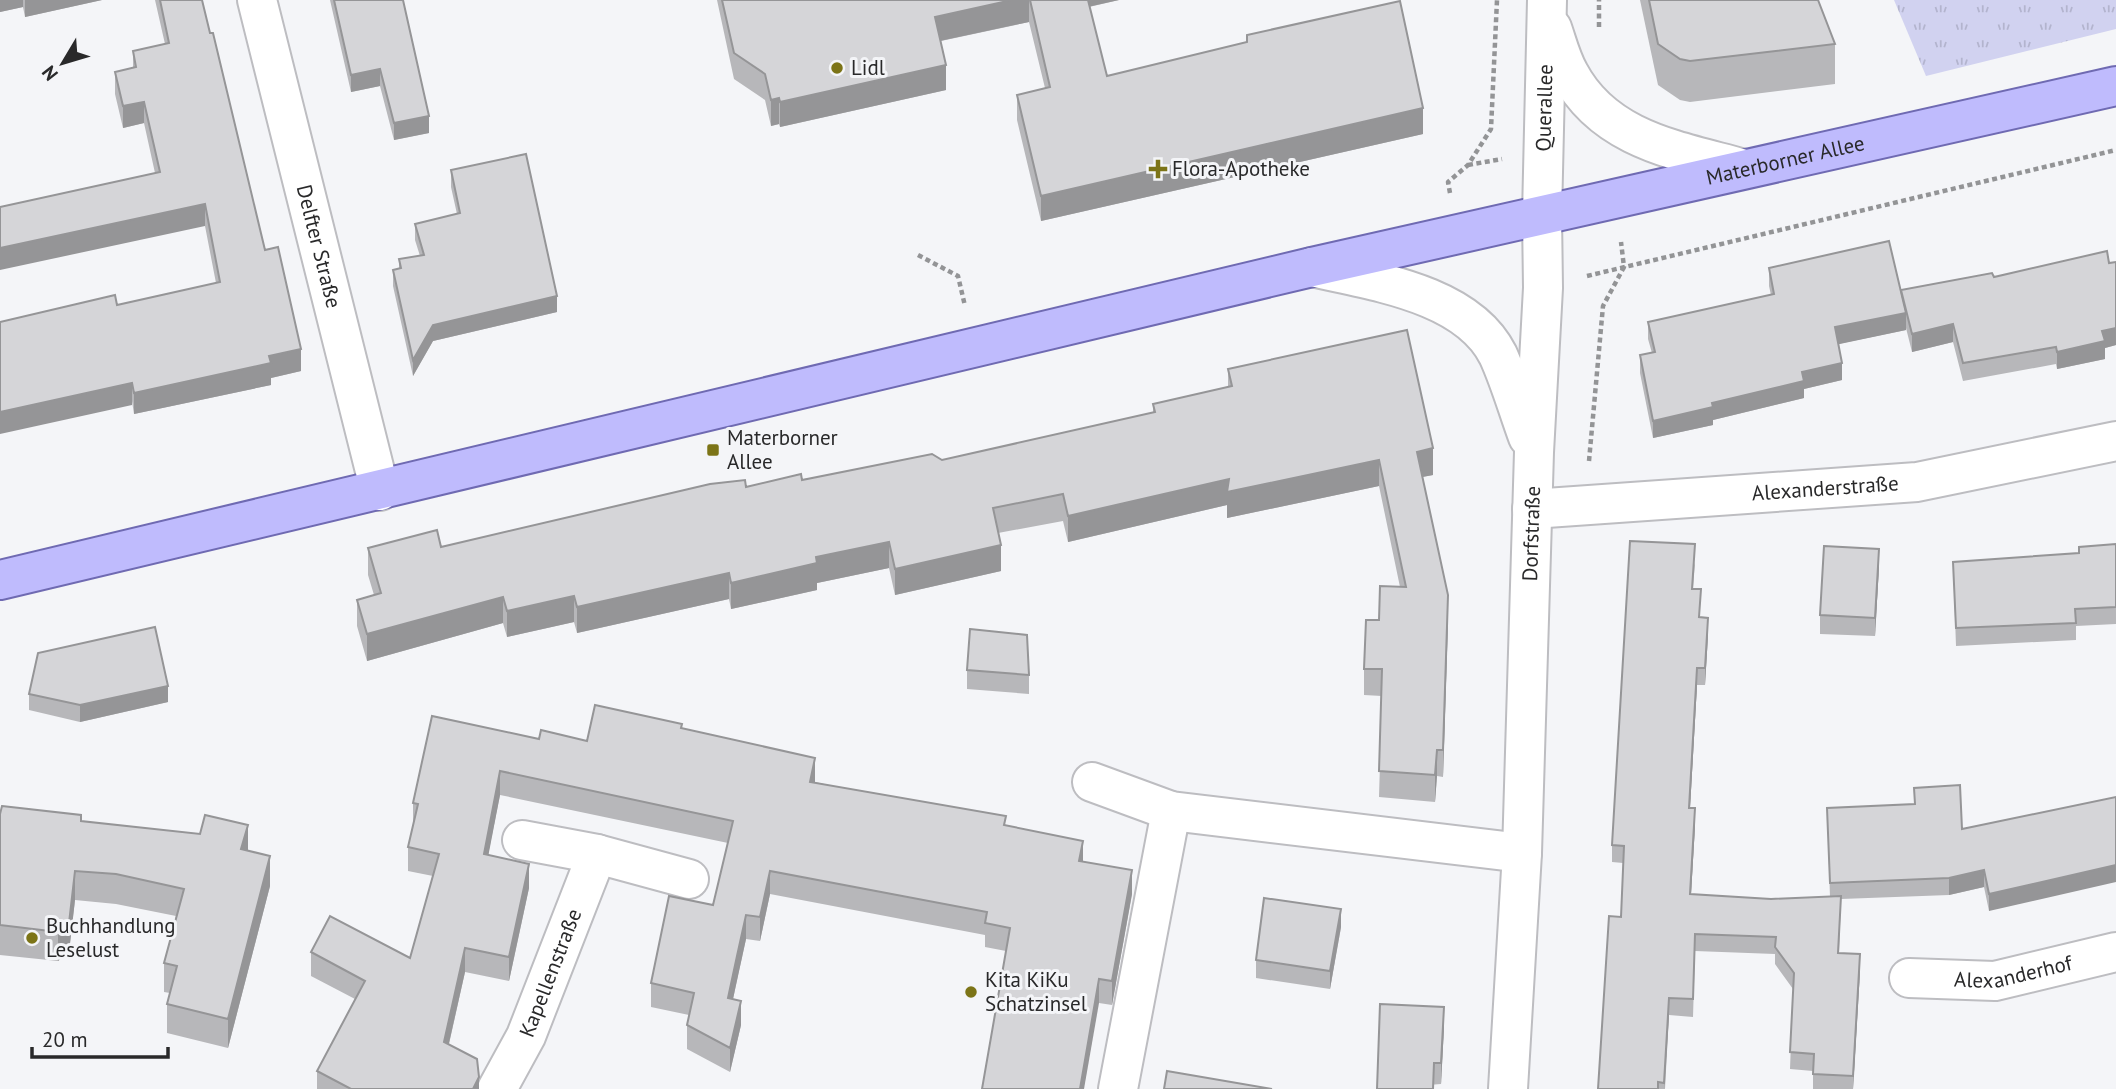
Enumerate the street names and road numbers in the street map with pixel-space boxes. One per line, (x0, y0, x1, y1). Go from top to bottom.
street label: Querallee (1529, 64, 1559, 152)
street label: Materborner Allee (1704, 129, 1867, 191)
street label: Delfter Straße (291, 182, 348, 311)
street label: Alexanderstraße (1751, 469, 1900, 507)
street label: Dorfstraße (1516, 485, 1546, 582)
street label: Kapellenstraße (513, 905, 587, 1041)
street label: Alexanderhof (1954, 949, 2076, 994)

